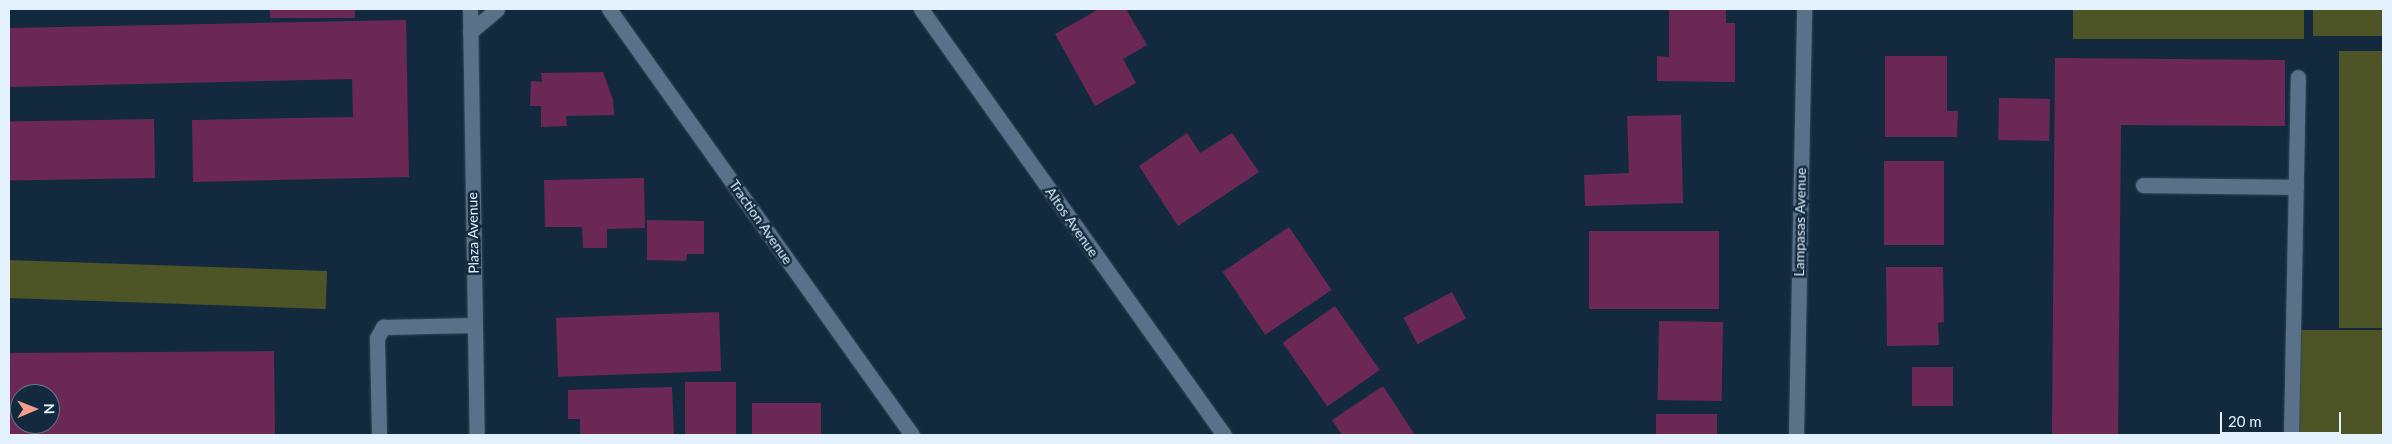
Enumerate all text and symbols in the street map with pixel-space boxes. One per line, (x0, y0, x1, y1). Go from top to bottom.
street label: Lampasas Avenue (1791, 167, 1809, 277)
street label: Traction Avenue (726, 176, 796, 268)
street label: Altos Avenue (1042, 184, 1102, 260)
street label: Plaza Avenue (464, 192, 482, 274)
north arrow (10, 384, 60, 434)
scale bar (2222, 402, 2343, 434)
text: N (41, 403, 58, 414)
text: 20 m (2228, 412, 2262, 430)

